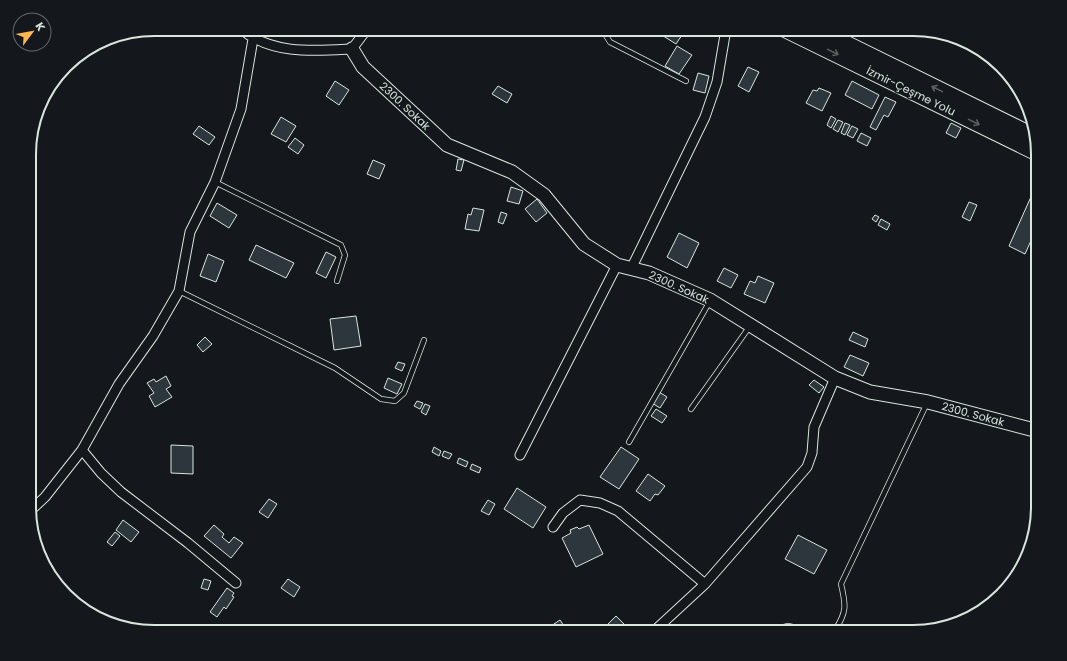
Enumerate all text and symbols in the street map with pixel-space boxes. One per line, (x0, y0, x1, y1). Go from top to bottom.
north arrow (12, 12, 52, 52)
text: K (32, 19, 49, 34)
one-way arrow (826, 49, 838, 56)
street label: İzmir-Çeşme Yolu (864, 62, 958, 120)
street label: 2300. Sokak (376, 78, 434, 134)
one-way arrow (932, 85, 944, 92)
one-way arrow (968, 119, 980, 126)
street label: 2300. Sokak (646, 267, 712, 307)
street label: 2300. Sokak (940, 398, 1006, 430)

